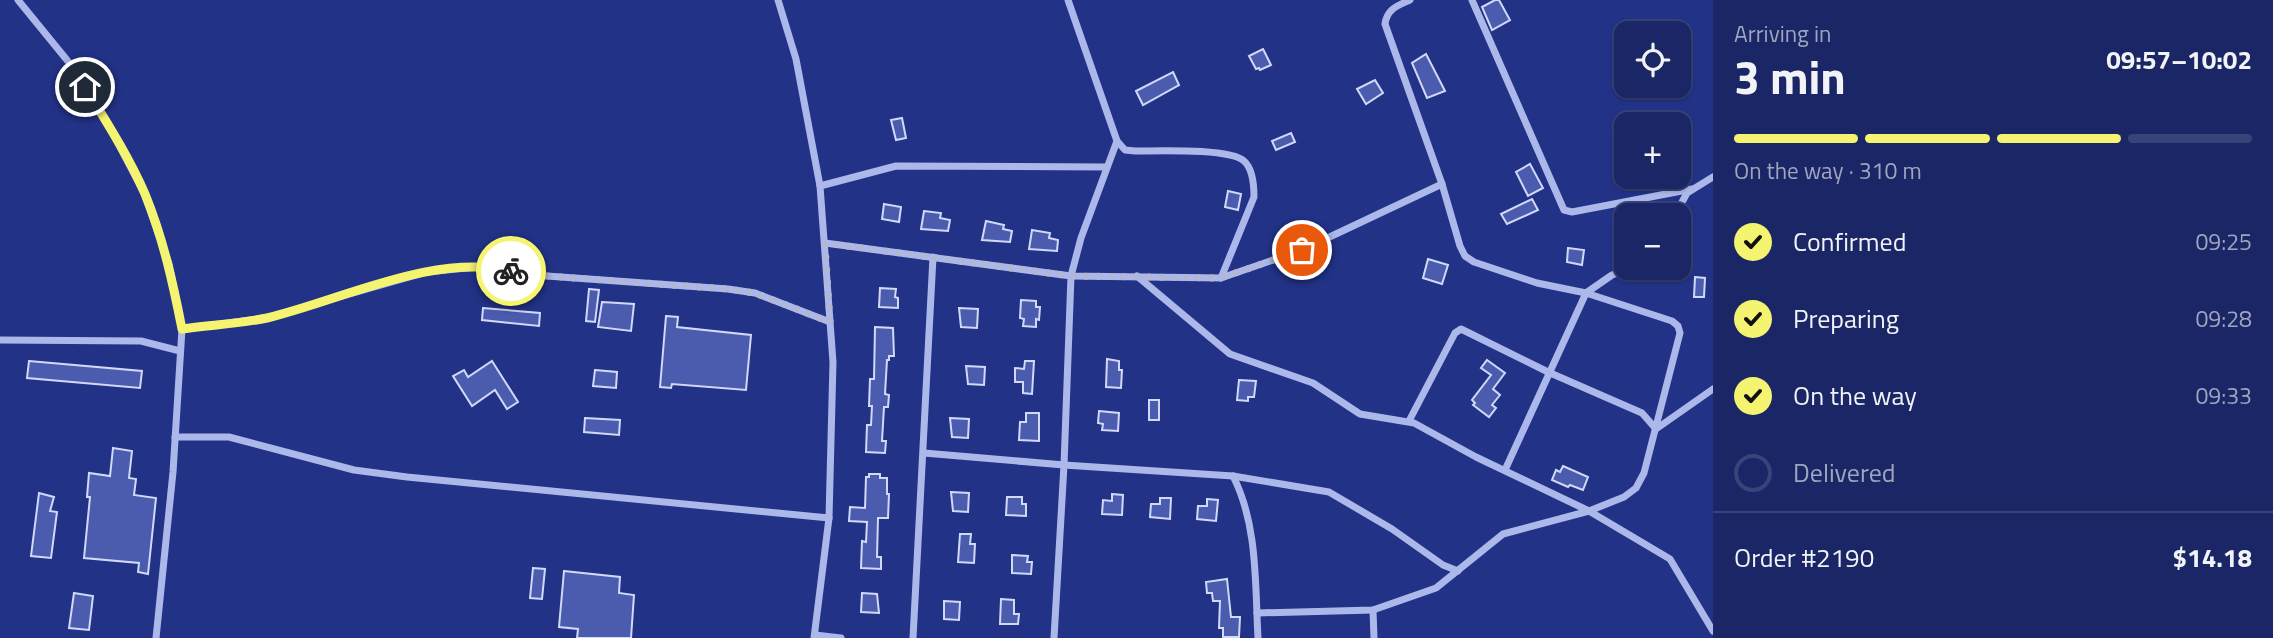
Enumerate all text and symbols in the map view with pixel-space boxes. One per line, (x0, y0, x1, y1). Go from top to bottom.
text: Arriving in (1734, 16, 1831, 51)
map controls (1614, 21, 1691, 280)
button: locate (1614, 21, 1691, 98)
text: 09:57–10:02 (2106, 40, 2252, 79)
text: 3 min (1734, 42, 1846, 112)
pin (55, 57, 115, 117)
icon: home (66, 68, 104, 106)
button: + (1614, 112, 1691, 189)
text: On the way · 310 m (1734, 153, 1922, 188)
button: − (1614, 203, 1691, 280)
pin (1272, 220, 1332, 280)
text: Confirmed (1793, 222, 1907, 261)
icon: check (1734, 223, 1772, 261)
text: 09:25 (2195, 224, 2252, 259)
icon: bag (1283, 231, 1321, 269)
courier (476, 236, 546, 306)
icon: bike (492, 252, 530, 290)
text: Preparing (1793, 299, 1899, 338)
icon: check (1734, 300, 1772, 338)
text: 09:28 (2195, 301, 2252, 336)
text: On the way (1793, 376, 1917, 415)
icon: check (1734, 377, 1772, 415)
text: 09:33 (2195, 378, 2252, 413)
text: Delivered (1793, 453, 1896, 492)
text: Order #2190 (1734, 538, 1874, 577)
text: $14.18 (2173, 538, 2252, 577)

